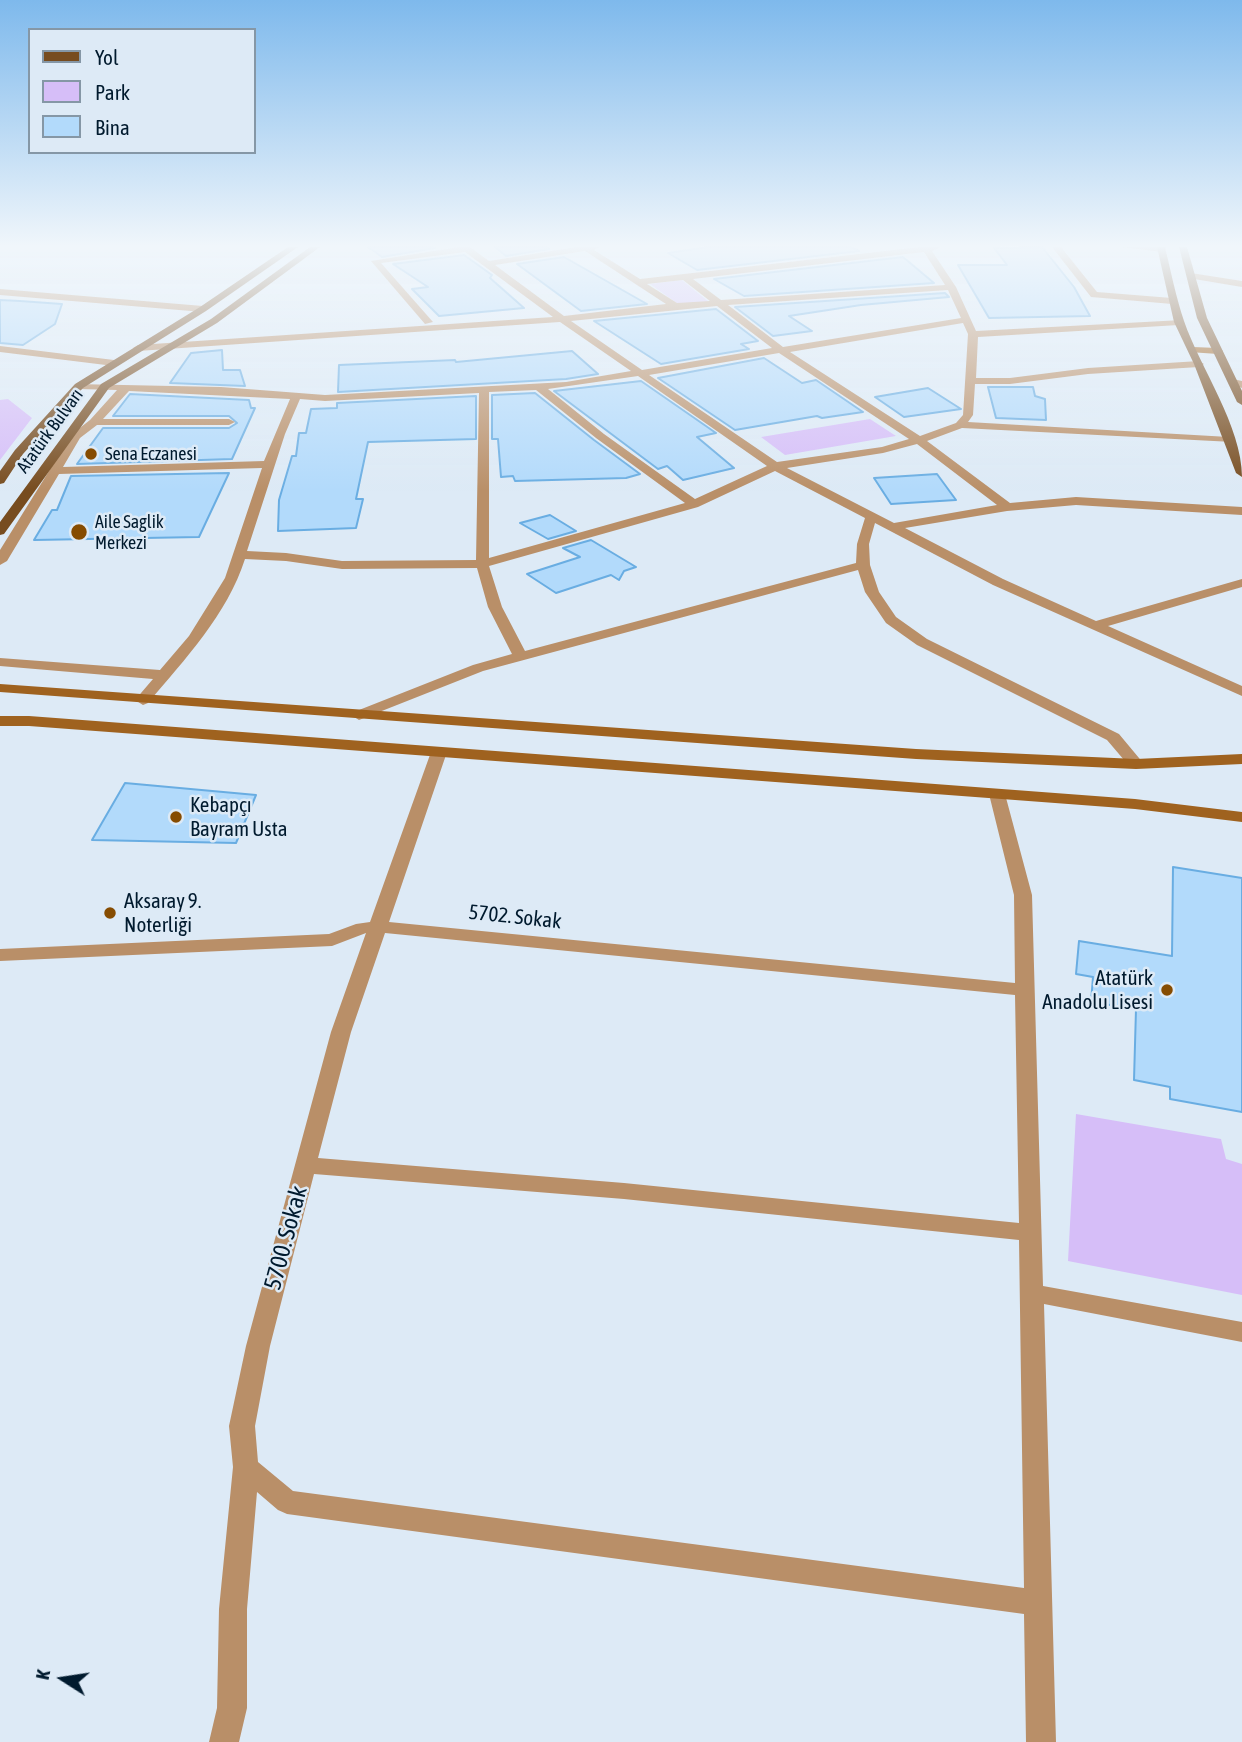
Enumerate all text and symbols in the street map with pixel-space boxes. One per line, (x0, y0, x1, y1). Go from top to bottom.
legend (28, 28, 256, 154)
text: Yol (95, 45, 119, 69)
text: Park (95, 80, 130, 104)
text: Bina (95, 115, 130, 139)
street label: Atatürk Bulvarı (12, 385, 88, 477)
place label: Sena Eczanesi (105, 443, 197, 465)
marker: Sena Eczanesi (83, 446, 99, 462)
place label: Aile Saglik Merkezi (95, 511, 164, 554)
marker: Aile Saglik Merkezi (69, 522, 89, 542)
place label: Kebapçı Bayram Usta (190, 792, 288, 842)
marker: Kebapçı Bayram Usta (168, 809, 184, 825)
place label: Aksaray 9. Noterliği (124, 888, 201, 938)
street label: 5702. Sokak (467, 900, 563, 934)
marker: Aksaray 9. Noterliği (102, 905, 118, 921)
place label: Atatürk Anadolu Lisesi (1042, 965, 1153, 1015)
marker: Atatürk Anadolu Lisesi (1159, 982, 1175, 998)
street label: 5700. Sokak (258, 1183, 314, 1293)
north arrow (28, 1644, 98, 1714)
text: K (31, 1668, 54, 1681)

